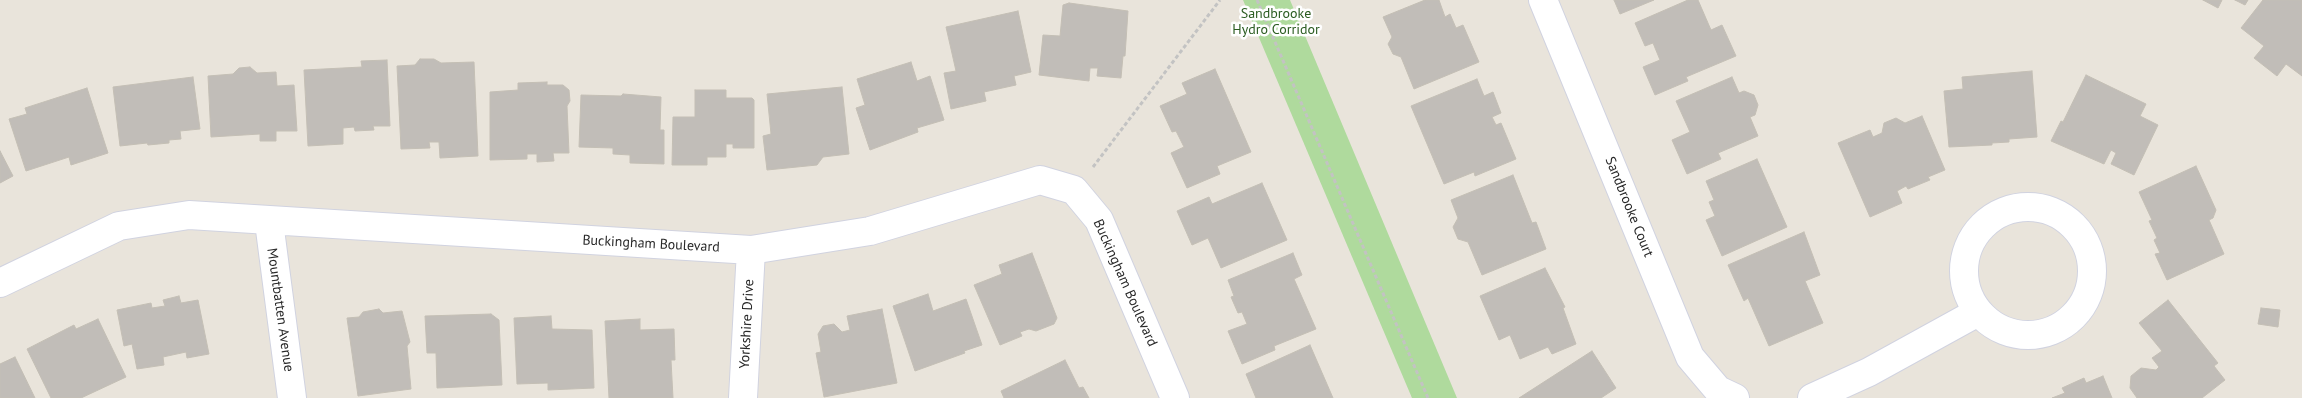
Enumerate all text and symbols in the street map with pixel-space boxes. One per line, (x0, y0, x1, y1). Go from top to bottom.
park label: Sandbrooke Hydro Corridor (1232, 6, 1320, 38)
street label: Sandbrooke Court (1601, 154, 1657, 260)
street label: Buckingham Boulevard (1089, 217, 1161, 349)
street label: Buckingham Boulevard (582, 232, 720, 256)
street label: Mountbatten Avenue (263, 247, 297, 373)
street label: Yorkshire Drive (736, 279, 758, 369)

